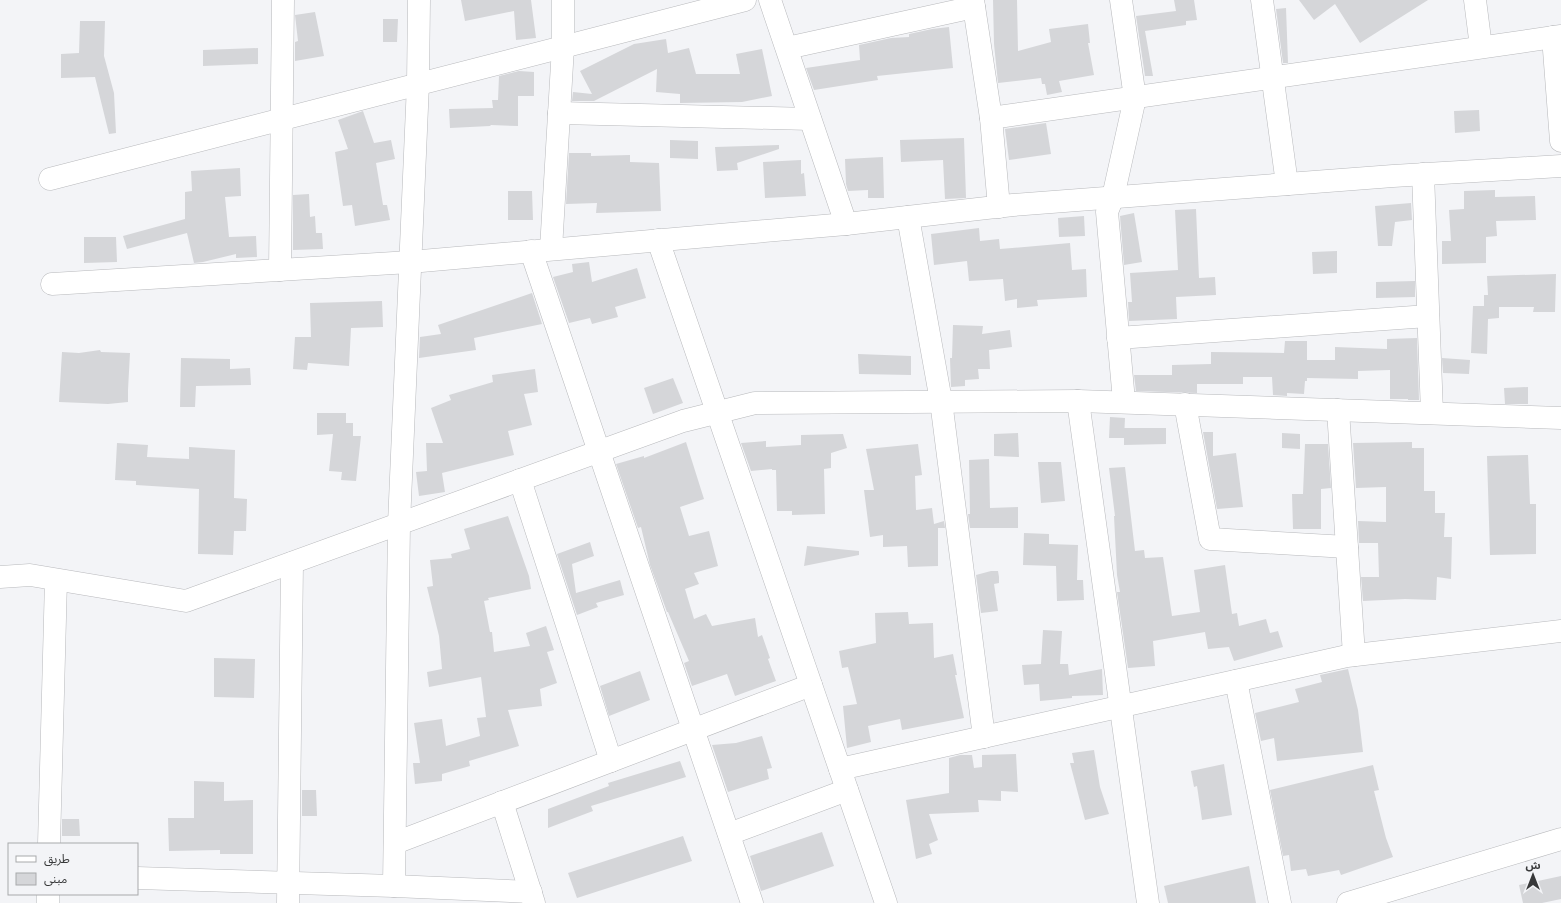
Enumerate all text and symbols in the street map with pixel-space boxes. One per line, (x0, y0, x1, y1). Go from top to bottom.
legend (8, 843, 138, 895)
text: طريق (44, 851, 70, 867)
north arrow (1513, 855, 1553, 895)
text: ش (1525, 858, 1541, 872)
text: مبنى (44, 871, 67, 886)

